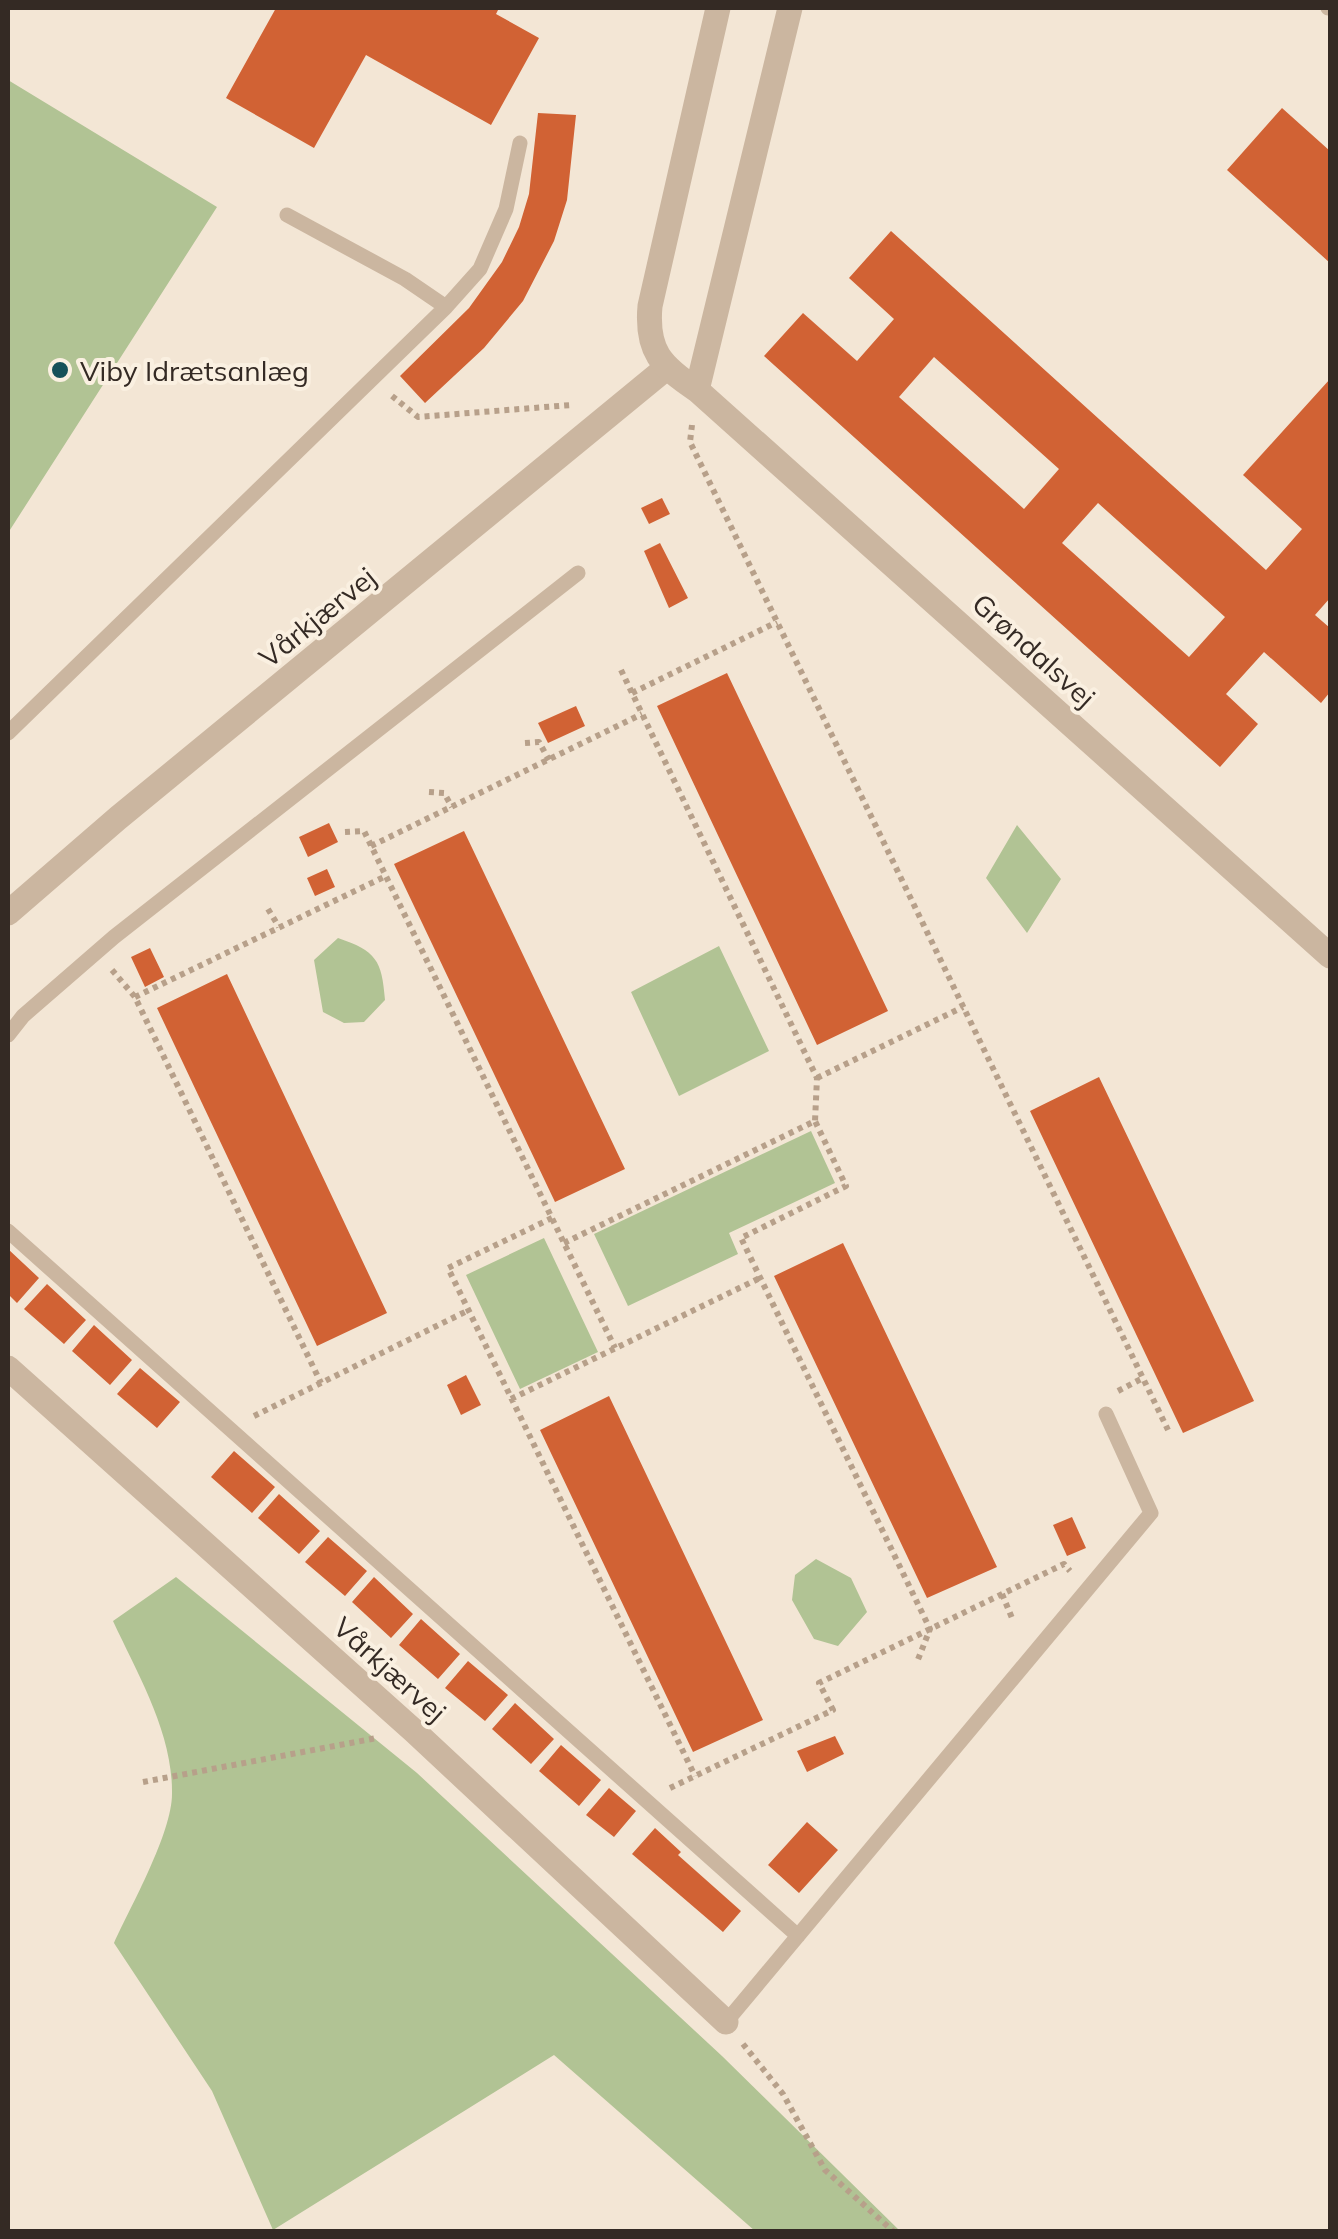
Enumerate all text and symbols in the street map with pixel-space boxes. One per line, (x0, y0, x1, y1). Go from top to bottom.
place label: Viby Idrætsanlæg (80, 353, 309, 388)
marker: Viby Idrætsanlæg (49, 359, 71, 381)
street label: Vårkjærvej (252, 559, 382, 675)
street label: Grøndalsvej (965, 586, 1103, 714)
street label: Vårkjærvej (326, 1609, 454, 1729)

